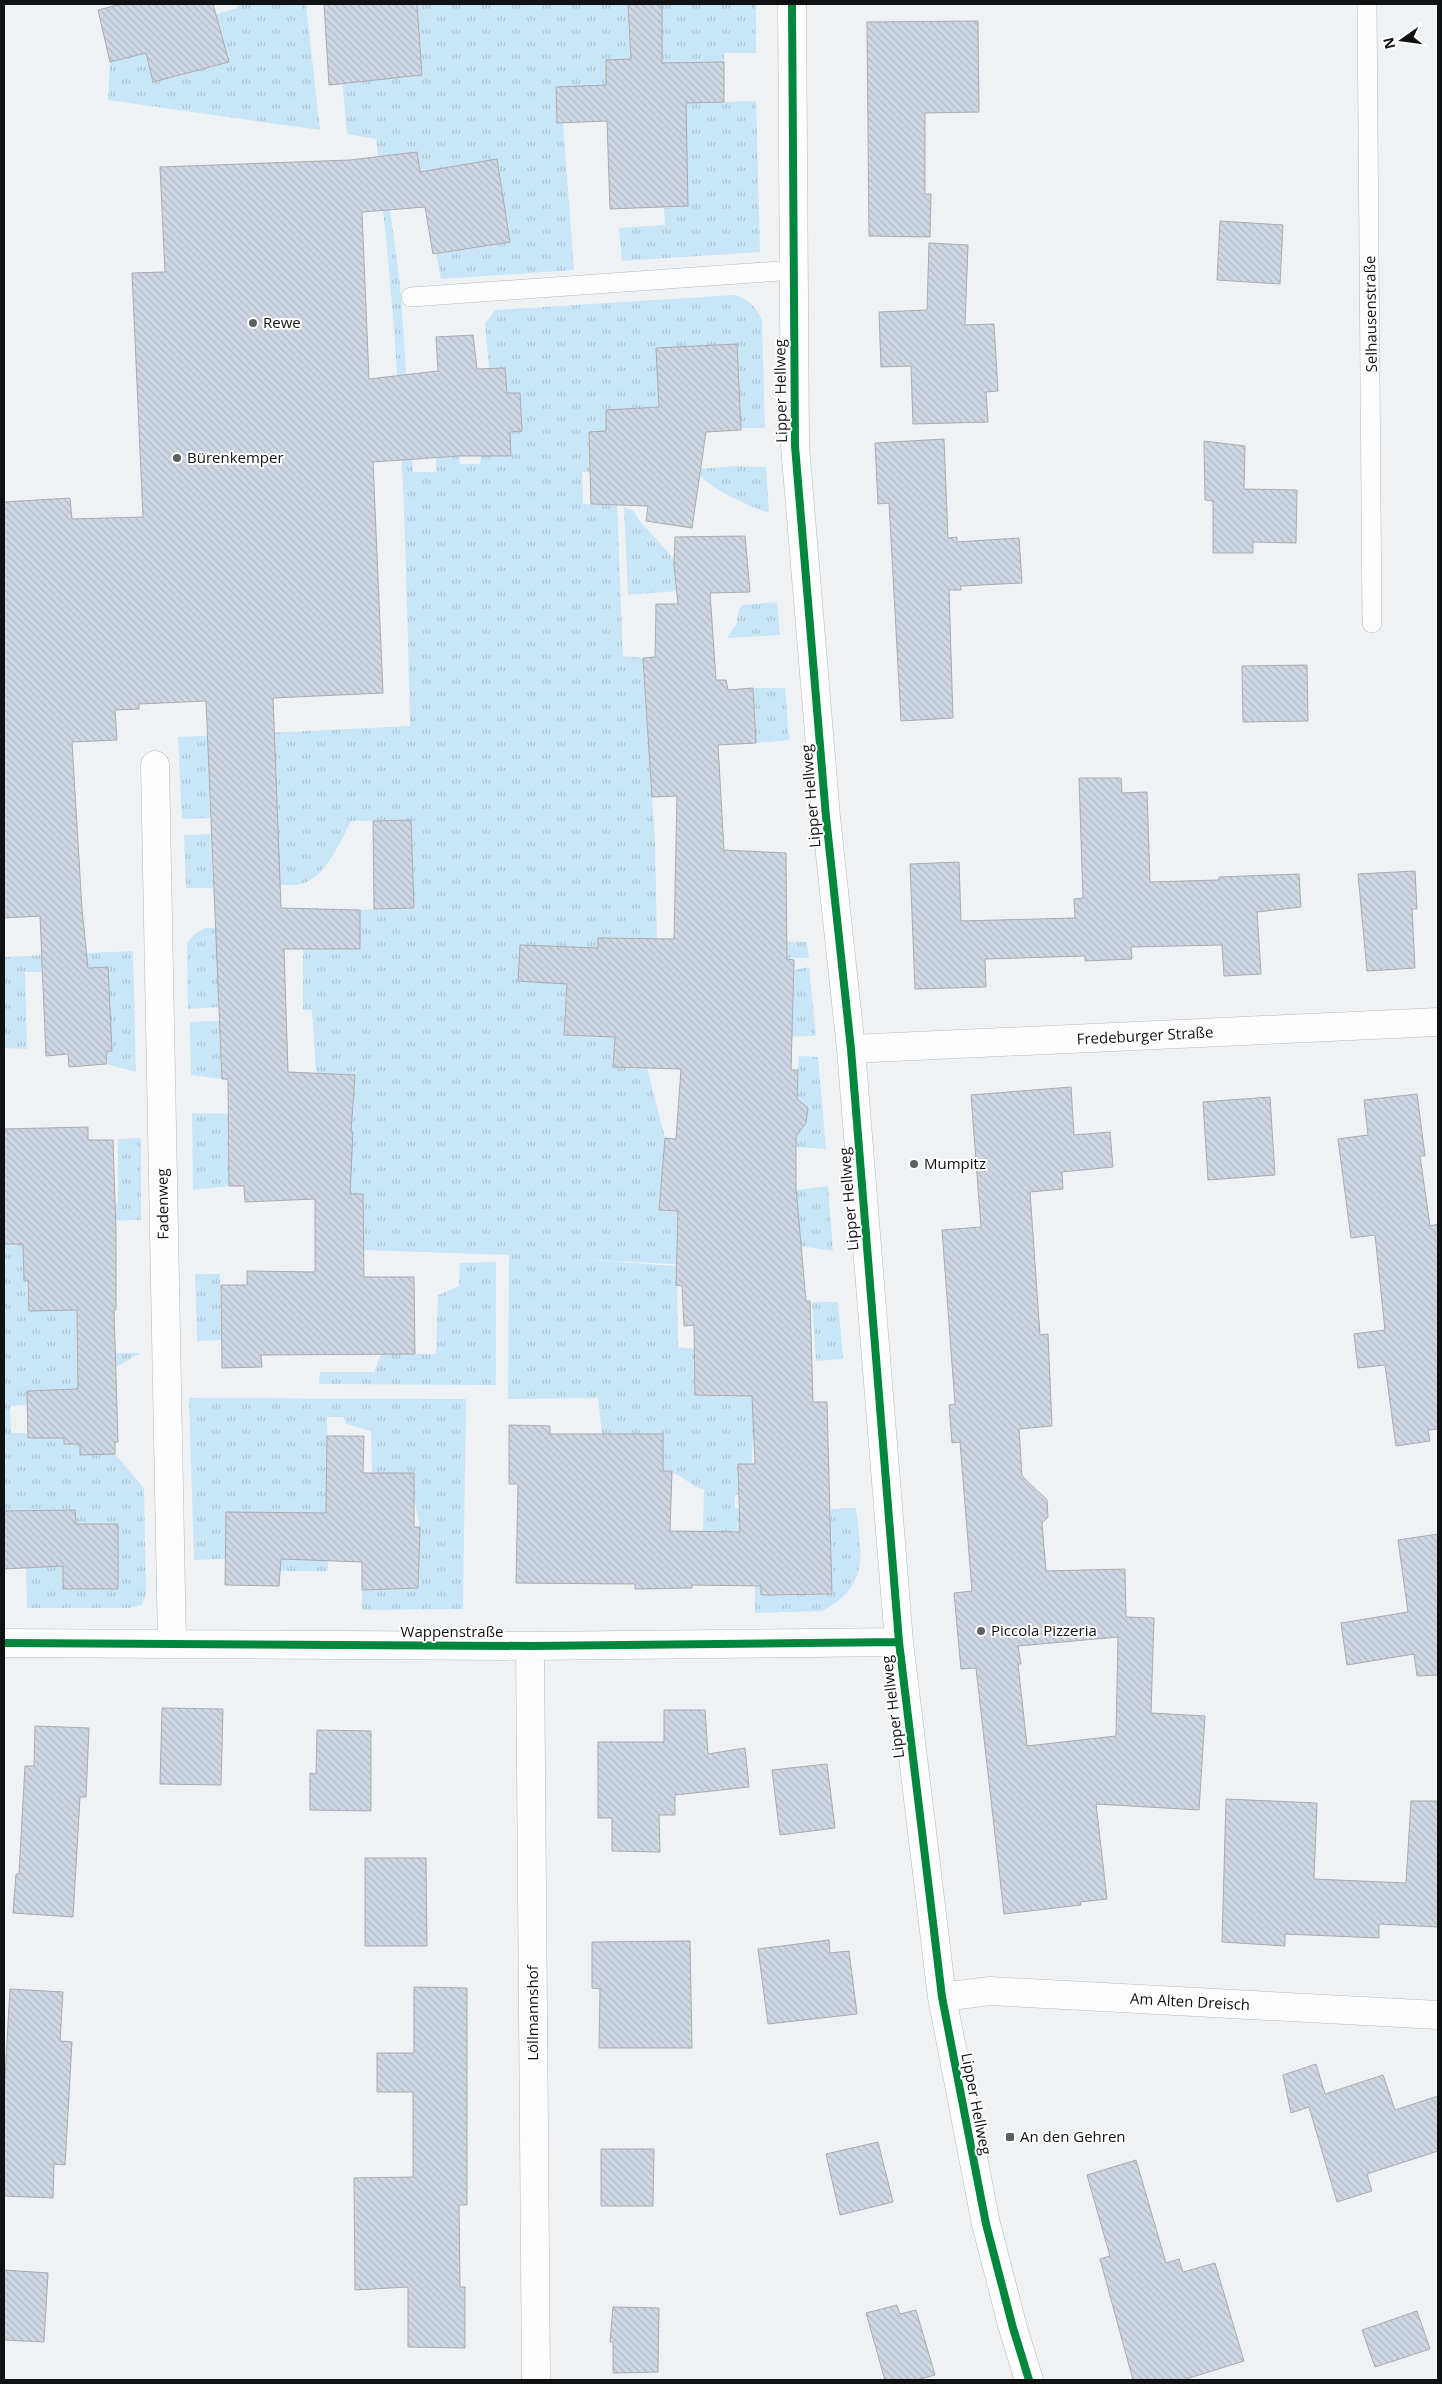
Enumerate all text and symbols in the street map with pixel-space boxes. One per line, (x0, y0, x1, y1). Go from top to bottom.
north arrow (1377, 15, 1427, 65)
text: N (1378, 35, 1399, 51)
street label: Selhausenstraße (1359, 256, 1381, 373)
place label: Rewe (263, 312, 301, 332)
marker: Rewe (247, 317, 259, 329)
street label: Lipper Hellweg (769, 339, 791, 443)
place label: Bürenkemper (187, 447, 284, 467)
marker: Bürenkemper (171, 452, 183, 464)
street label: Lipper Hellweg (796, 744, 824, 849)
street label: Fredeburger Straße (1076, 1021, 1214, 1049)
street label: Lipper Hellweg (834, 1147, 862, 1252)
place label: Mumpitz (924, 1153, 986, 1173)
marker: Mumpitz (908, 1158, 920, 1170)
street label: Fadenweg (151, 1168, 173, 1240)
place label: Piccola Pizzeria (991, 1620, 1097, 1640)
street label: Wappenstraße (401, 1621, 503, 1641)
marker: Piccola Pizzeria (975, 1625, 987, 1637)
street label: Lipper Hellweg (876, 1654, 908, 1760)
street label: Löllmannshof (522, 1964, 542, 2061)
street label: Am Alten Dreisch (1130, 1988, 1251, 2014)
street label: Lipper Hellweg (957, 2051, 997, 2157)
place label: An den Gehren (1020, 2126, 1126, 2146)
marker: An den Gehren (1004, 2131, 1016, 2143)

